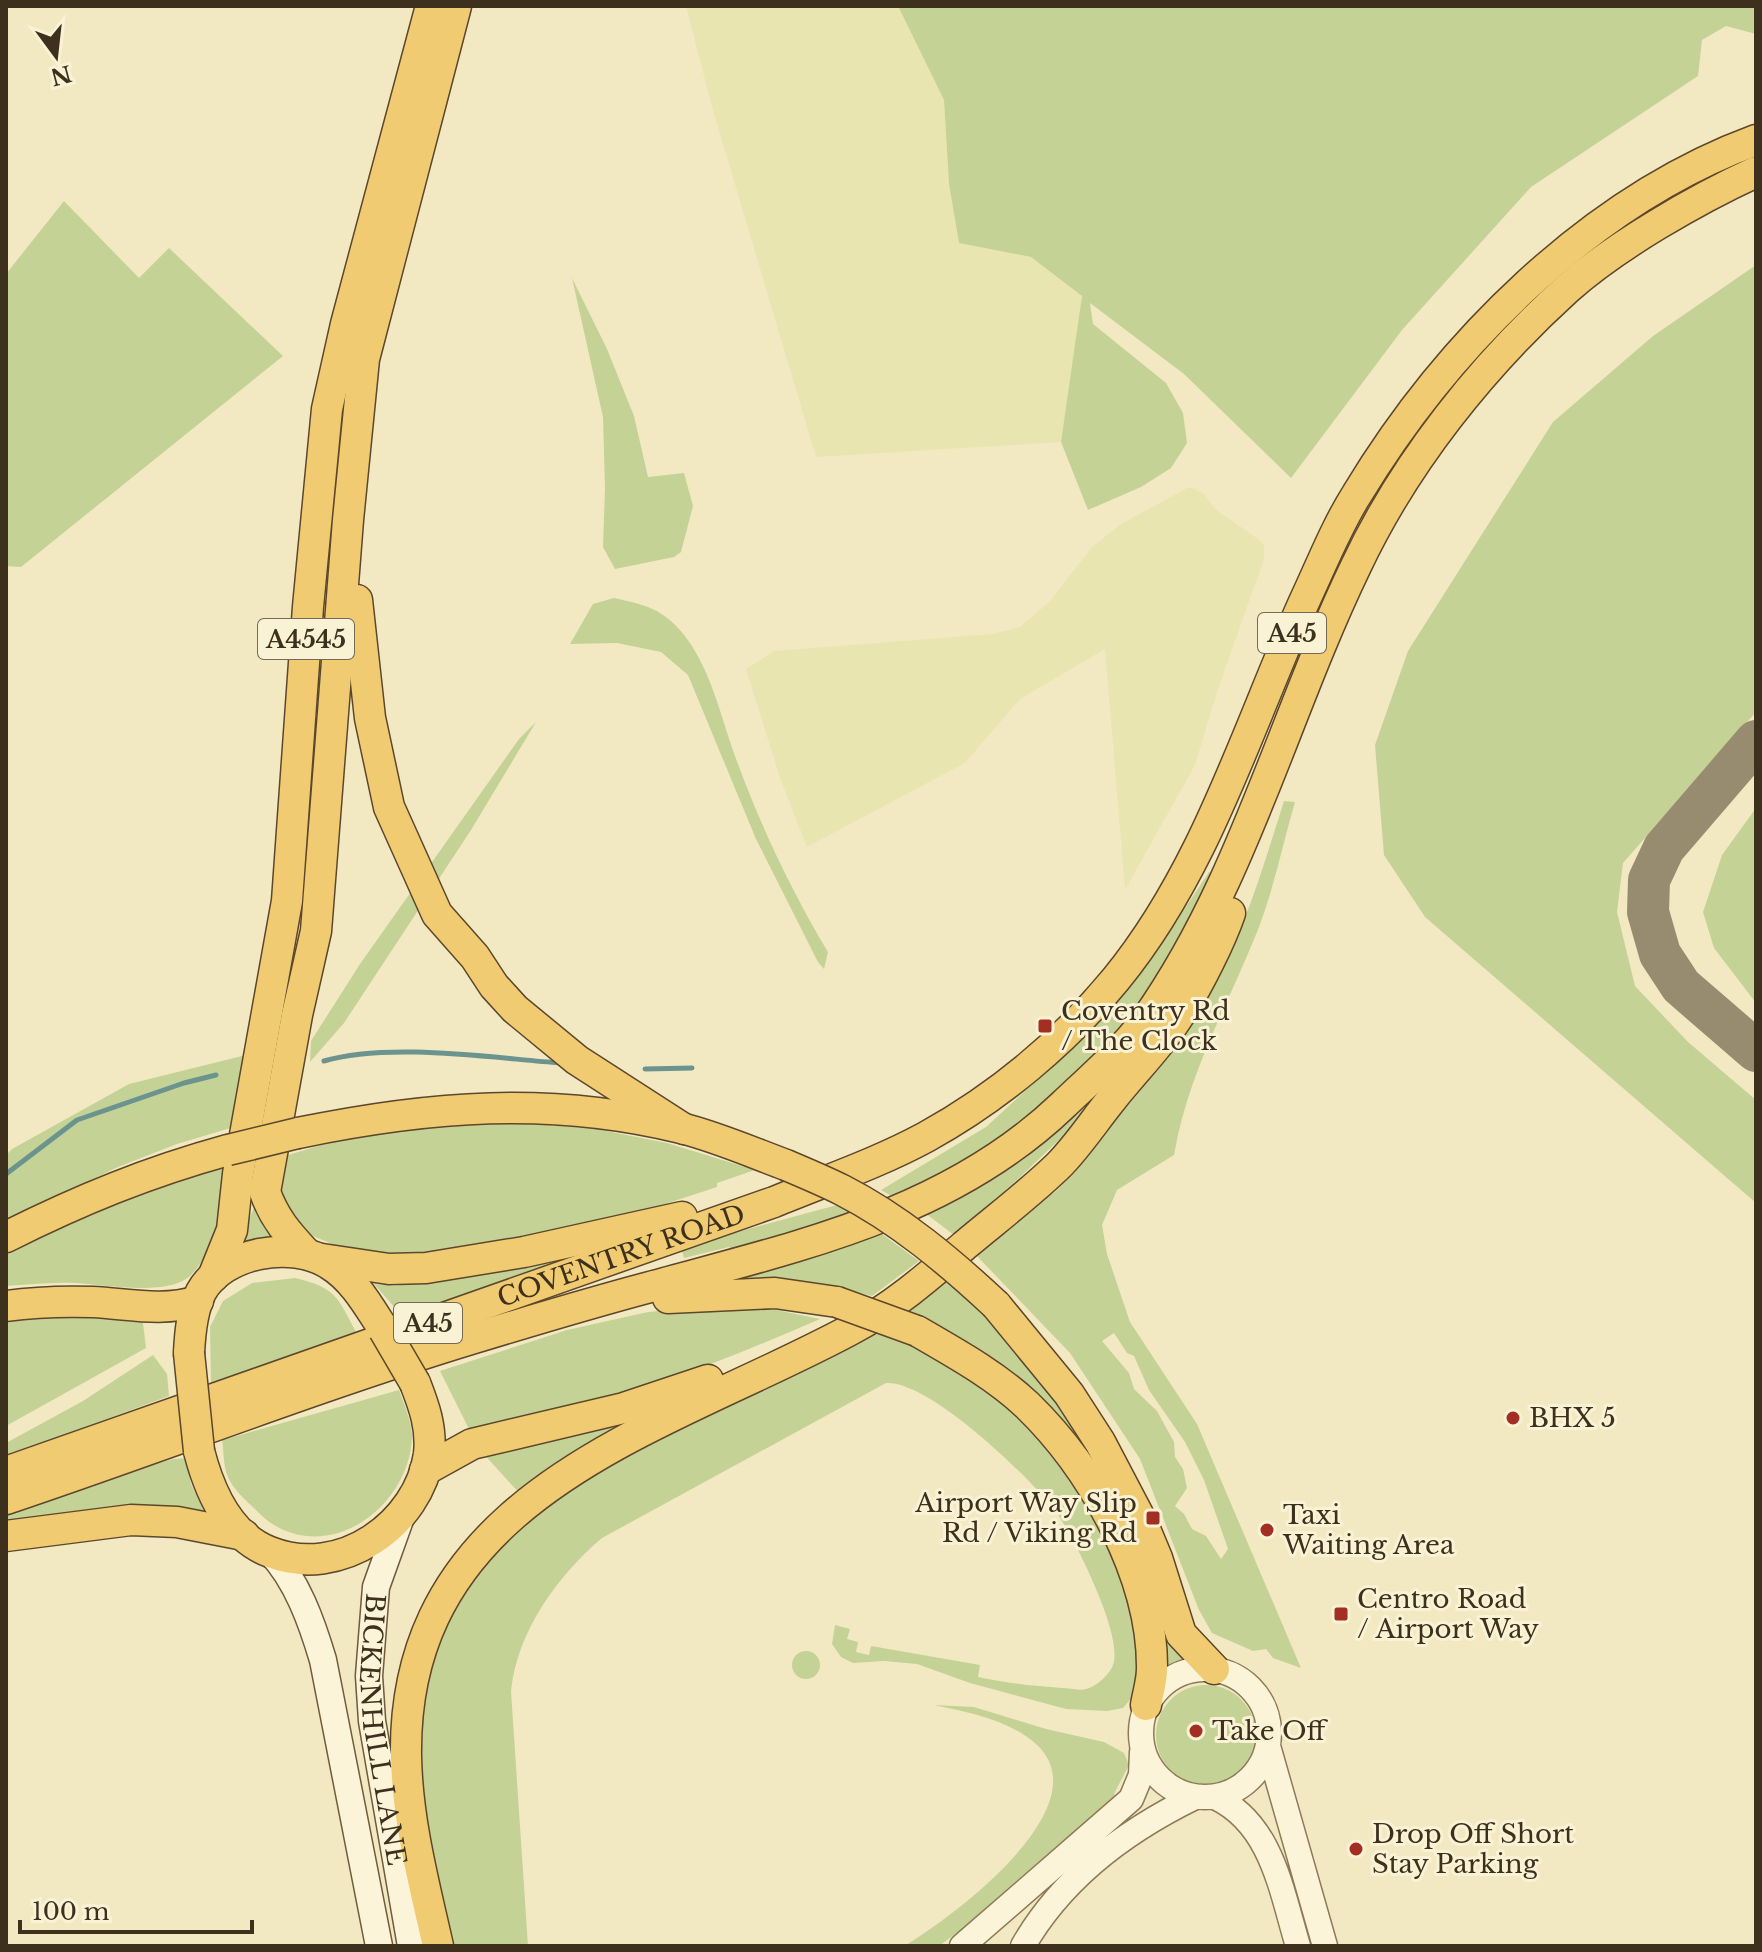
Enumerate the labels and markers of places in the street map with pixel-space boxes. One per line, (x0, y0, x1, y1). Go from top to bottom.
place label: Coventry Rd / The Clock (1061, 995, 1230, 1057)
marker: Coventry Rd / The Clock (1036, 1017, 1054, 1035)
place label: BHX 5 (1529, 1402, 1616, 1434)
marker: BHX 5 (1504, 1409, 1522, 1427)
place label: Airport Way Slip Rd / Viking Rd (914, 1487, 1137, 1549)
place label: Taxi Waiting Area (1282, 1499, 1455, 1561)
marker: Airport Way Slip Rd / Viking Rd (1144, 1509, 1162, 1527)
marker: Taxi Waiting Area (1258, 1521, 1276, 1539)
place label: Centro Road / Airport Way (1357, 1583, 1539, 1645)
marker: Centro Road / Airport Way (1332, 1605, 1350, 1623)
place label: Take Off (1212, 1715, 1329, 1747)
marker: Take Off (1187, 1722, 1205, 1740)
place label: Drop Off Short Stay Parking (1372, 1818, 1574, 1880)
marker: Drop Off Short Stay Parking (1347, 1840, 1365, 1858)

